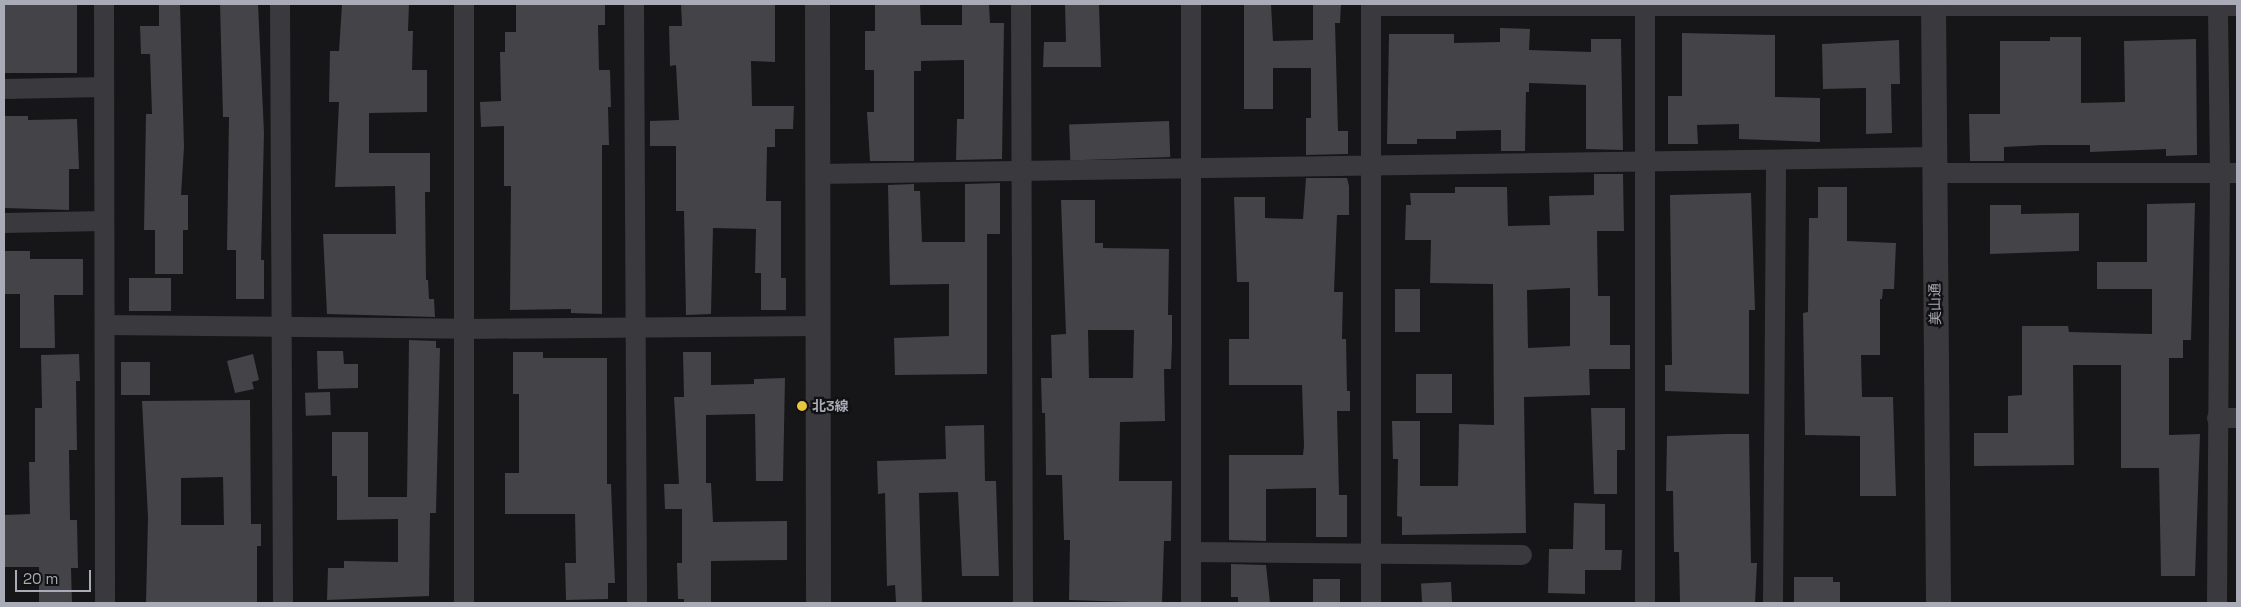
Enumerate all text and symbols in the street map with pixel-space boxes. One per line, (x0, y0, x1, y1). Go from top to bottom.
street label: 美山通 (1926, 283, 1944, 325)
place label: 北3線 (812, 398, 849, 414)
marker: 北3線 (796, 400, 808, 412)
scale bar (18, 560, 94, 592)
text: 20 m (23, 569, 58, 588)

